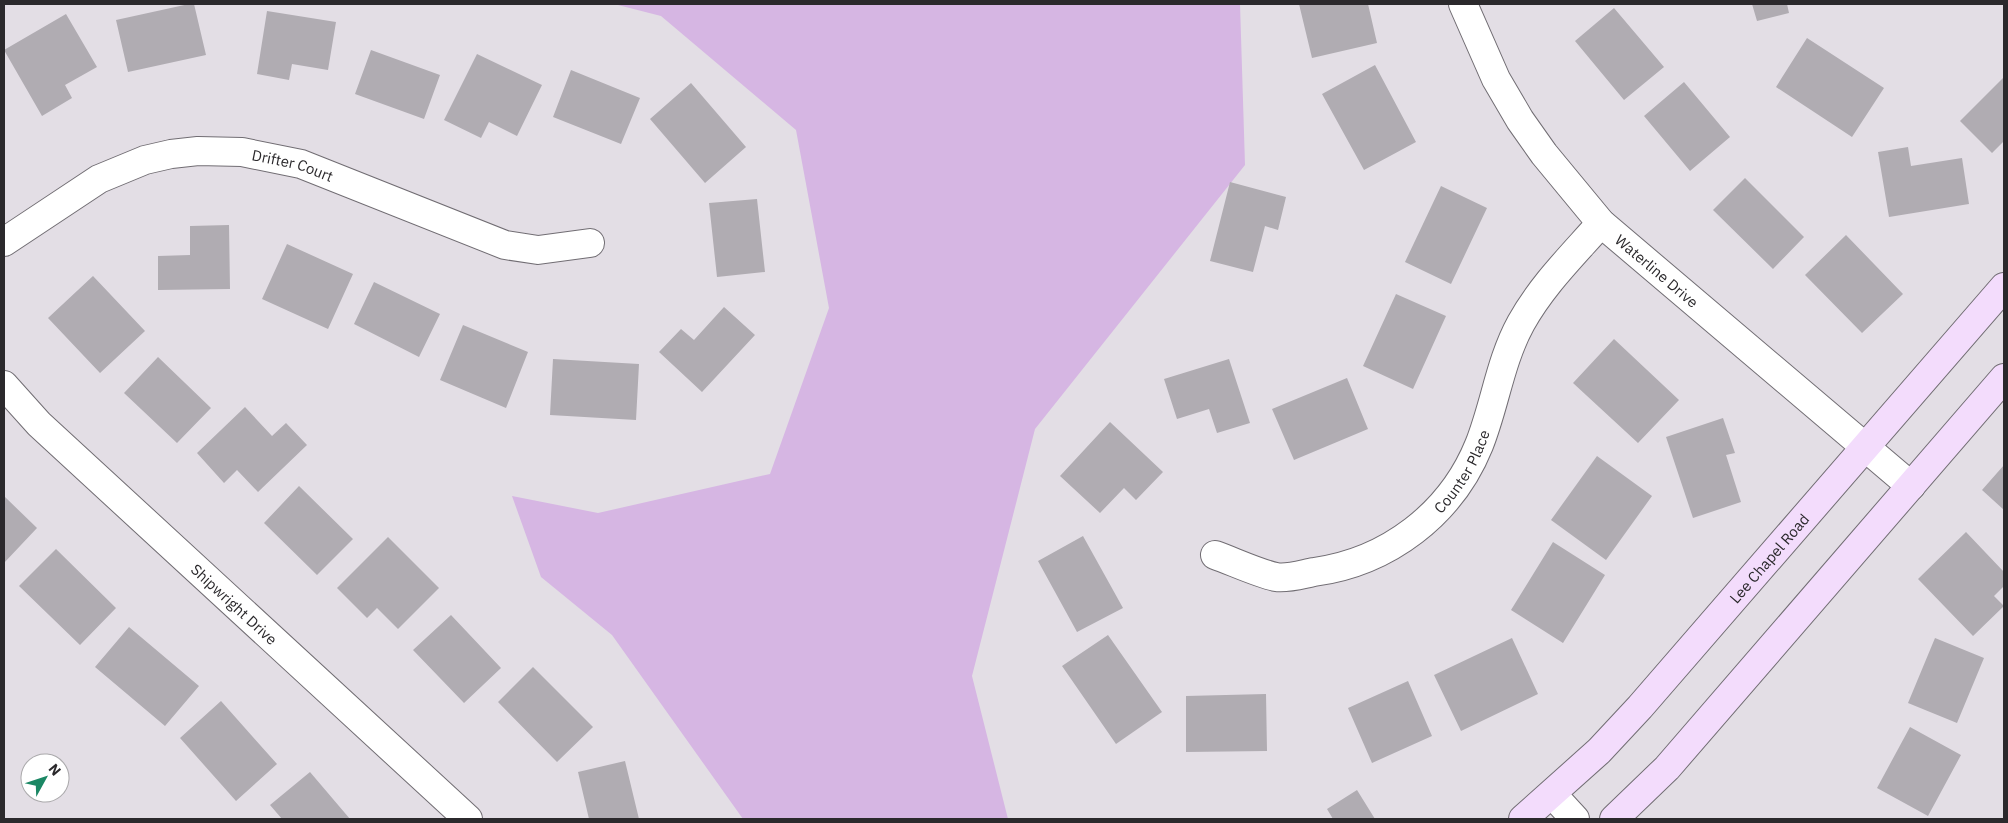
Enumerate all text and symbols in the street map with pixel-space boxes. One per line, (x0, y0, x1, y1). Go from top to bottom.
street label: Drifter Court (250, 145, 336, 185)
street label: Waterline Drive (1611, 230, 1703, 311)
street label: Counter Place (1429, 427, 1493, 517)
street label: Lee Chapel Road (1725, 510, 1813, 607)
street label: Shipwright Drive (187, 559, 282, 648)
north arrow (20, 753, 70, 803)
text: N (45, 760, 65, 779)

